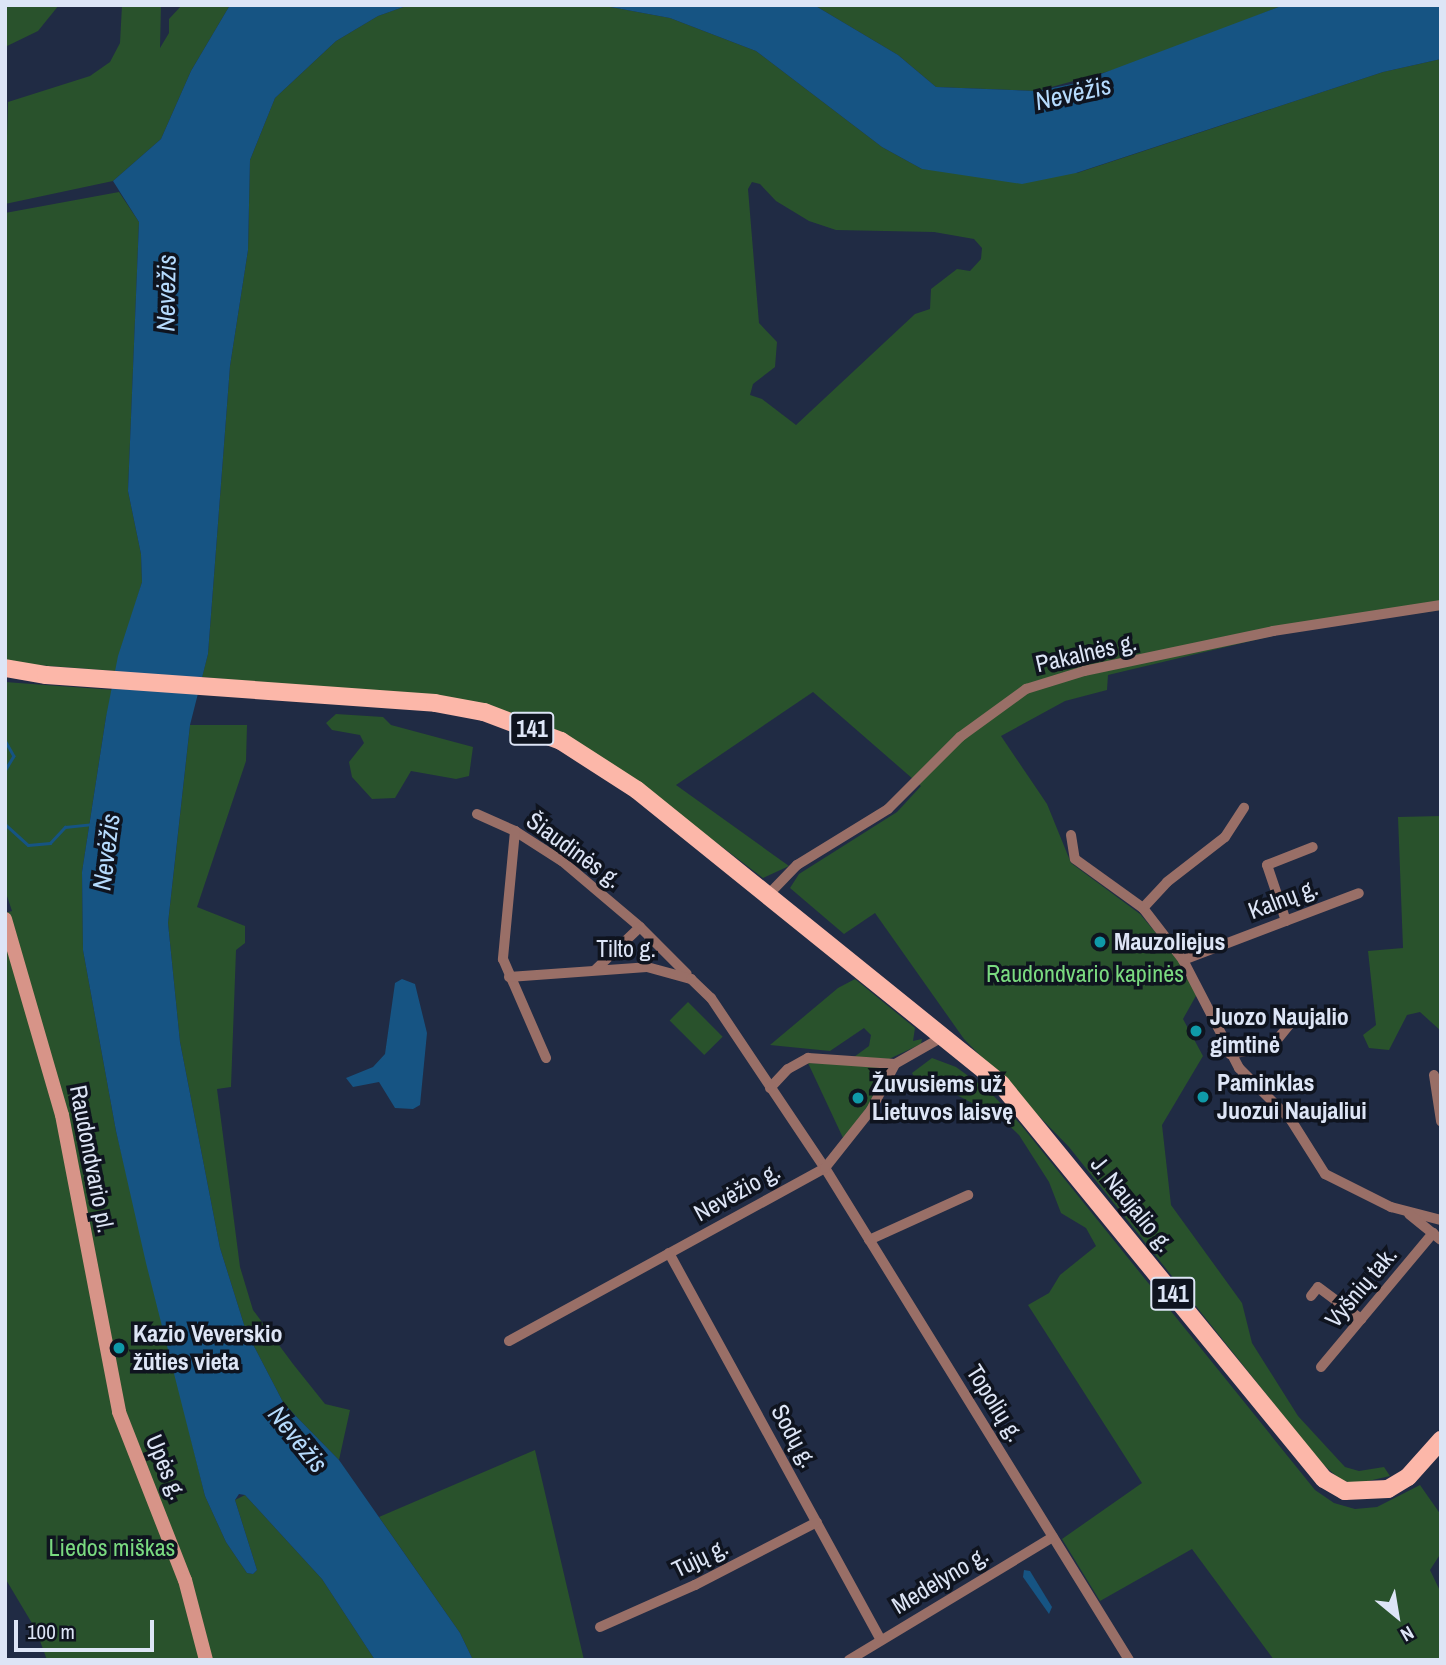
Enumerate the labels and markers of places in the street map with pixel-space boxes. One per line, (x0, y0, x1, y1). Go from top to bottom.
place label: Mauzoliejus (1114, 928, 1226, 956)
marker: Mauzoliejus (1092, 934, 1108, 950)
place label: Juozo Naujalio gimtinė (1210, 1003, 1349, 1059)
marker: Juozo Naujalio gimtinė (1188, 1023, 1204, 1039)
place label: Paminklas Juozui Naujaliui (1217, 1069, 1367, 1125)
place label: Žuvusiems už Lietuvos laisvę (872, 1070, 1013, 1126)
marker: Paminklas Juozui Naujaliui (1195, 1089, 1211, 1105)
marker: Žuvusiems už Lietuvos laisvę (850, 1090, 866, 1106)
place label: Kazio Veverskio žūties vieta (133, 1320, 283, 1376)
marker: Kazio Veverskio žūties vieta (111, 1340, 127, 1356)

